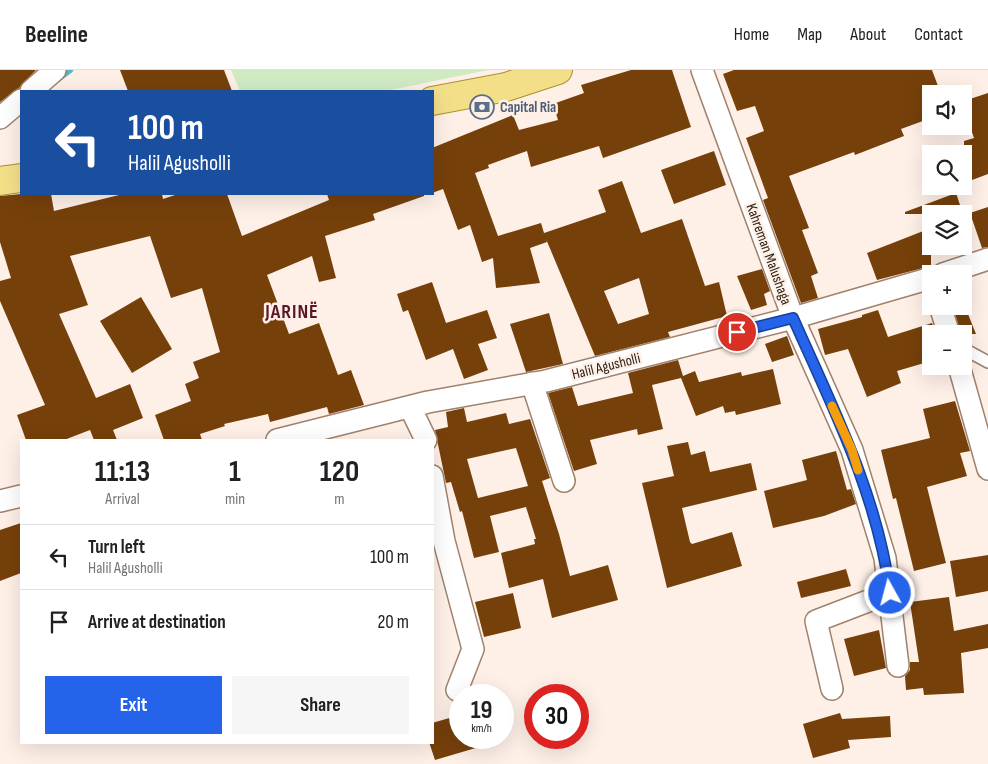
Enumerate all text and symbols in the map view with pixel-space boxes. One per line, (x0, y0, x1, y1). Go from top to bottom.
text: Beeline (25, 20, 88, 49)
text: Home (734, 24, 769, 45)
text: Map (797, 24, 822, 45)
text: About (850, 24, 886, 45)
text: Contact (914, 24, 963, 45)
map controls (922, 85, 972, 375)
button: sound (922, 85, 972, 135)
bank icon: Capital Ria (469, 94, 495, 120)
place label: Capital Ria (500, 98, 556, 117)
text: 100 m (128, 107, 204, 150)
icon: left (45, 110, 110, 175)
button: search (922, 145, 972, 195)
text: Halil Agusholli (128, 150, 231, 177)
street label: Kahreman Malushaga (741, 201, 796, 307)
button: layers (922, 205, 972, 255)
button: + (922, 265, 972, 315)
district label: JARINË (264, 300, 319, 324)
pin (716, 311, 758, 353)
icon: arrive (723, 318, 751, 346)
button: − (922, 325, 972, 375)
street label: Halil Agusholli (570, 349, 643, 384)
text: 11:13 (95, 454, 150, 490)
text: 1 (229, 454, 241, 490)
text: 120 (320, 454, 359, 490)
text: Arrival (105, 490, 140, 509)
text: min (225, 490, 245, 509)
text: m (334, 490, 345, 509)
text: Turn left (88, 536, 145, 559)
icon: left (45, 543, 73, 571)
text: 100 m (370, 546, 409, 569)
text: Halil Agusholli (88, 559, 163, 578)
position arrow (863, 566, 915, 618)
icon: arrive (45, 608, 73, 636)
text: Arrive at destination (88, 611, 226, 634)
text: 20 m (377, 611, 409, 634)
button: Exit (45, 676, 222, 734)
button: Share (232, 676, 409, 734)
speed limit sign: 30 (524, 684, 589, 749)
text: 19 (471, 695, 492, 726)
text: km/h (471, 721, 492, 736)

